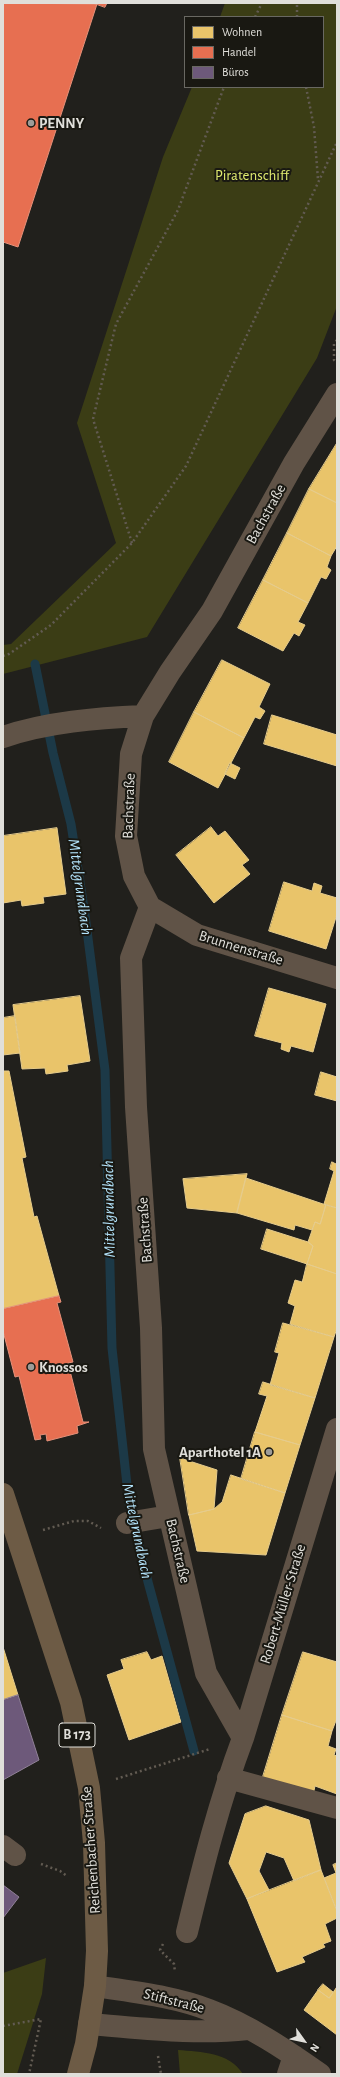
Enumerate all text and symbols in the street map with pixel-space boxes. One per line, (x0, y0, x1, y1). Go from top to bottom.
legend (184, 16, 324, 88)
text: Wohnen (222, 26, 262, 38)
text: Handel (222, 46, 256, 58)
text: Büros (222, 66, 249, 78)
place label: PENNY (39, 114, 84, 132)
marker: PENNY (26, 118, 36, 128)
park label: Piratenschiff (215, 166, 289, 184)
street label: Bachstraße (242, 481, 290, 547)
street label: Bachstraße (119, 773, 139, 839)
water label: Mittelgrundbach (64, 838, 96, 936)
street label: Brunnenstraße (197, 927, 285, 969)
water label: Mittelgrundbach (99, 1160, 119, 1258)
street label: Bachstraße (134, 1197, 156, 1263)
place label: Knossos (39, 1358, 88, 1376)
marker: Knossos (26, 1362, 36, 1372)
place label: Aparthotel 1A (179, 1443, 261, 1461)
marker: Aparthotel 1A (264, 1447, 274, 1457)
water label: Mittelgrundbach (118, 1481, 156, 1581)
street label: Bachstraße (162, 1517, 194, 1585)
street label: Robert-Müller-Straße (256, 1542, 310, 1666)
road number: B 173 (59, 1723, 95, 1747)
street label: Reichenbacher Straße (78, 1786, 104, 1914)
street label: Stiftstraße (142, 1985, 206, 2017)
north arrow (284, 2021, 324, 2061)
text: N (308, 2042, 321, 2054)

